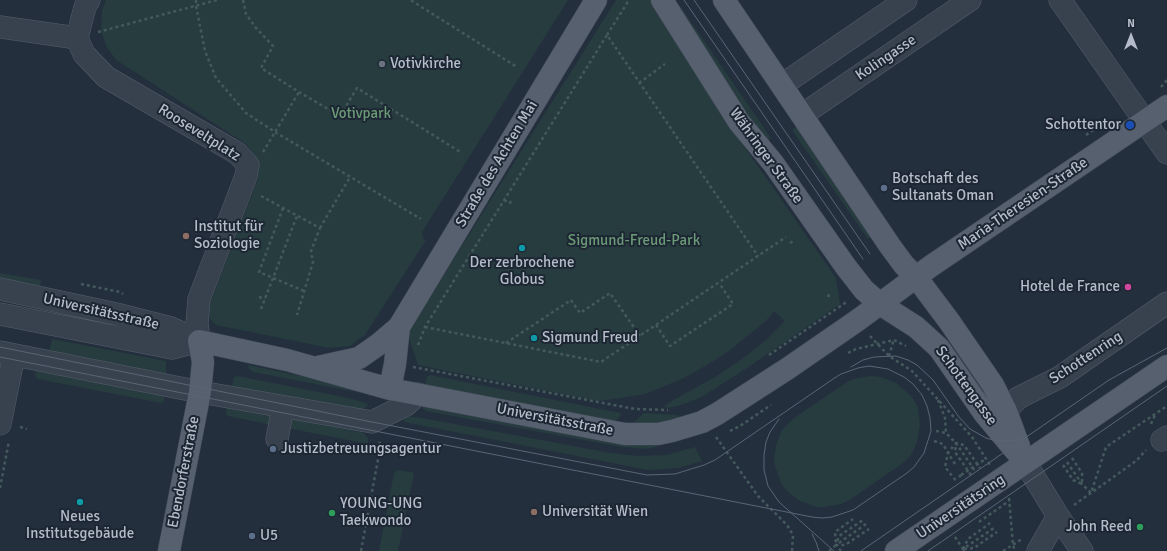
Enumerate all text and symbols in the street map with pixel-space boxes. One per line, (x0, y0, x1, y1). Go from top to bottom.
north arrow (1111, 16, 1151, 56)
text: N (1127, 17, 1135, 30)
street label: Kolingasse (852, 31, 920, 85)
place label: Votivkirche (390, 55, 461, 73)
marker: Votivkirche (377, 59, 387, 69)
street label: Straße des Achten Mai (452, 98, 542, 230)
street label: Rooseveltplatz (154, 101, 244, 165)
park label: Votivpark (331, 105, 391, 123)
street label: Währinger Straße (725, 105, 807, 207)
place label: Schottentor (1045, 116, 1121, 134)
marker: Schottentor (1124, 119, 1136, 131)
street label: Maria-Theresien-Straße (955, 154, 1091, 254)
place label: Botschaft des Sultanats Oman (892, 170, 994, 205)
marker: Botschaft des Sultanats Oman (879, 183, 889, 193)
place label: Institut für Soziologie (194, 218, 263, 253)
marker: Institut für Soziologie (181, 231, 191, 241)
park label: Sigmund-Freud-Park (568, 232, 700, 250)
marker: Der zerbrochene Globus (517, 243, 527, 253)
place label: Der zerbrochene Globus (470, 254, 574, 289)
place label: Hotel de France (1020, 278, 1120, 296)
marker: Hotel de France (1123, 282, 1133, 292)
street label: Universitätsstraße (41, 290, 161, 334)
street label: Schottenring (1046, 328, 1126, 388)
place label: Sigmund Freud (542, 329, 638, 347)
marker: Sigmund Freud (529, 333, 539, 343)
street label: Schottengasse (931, 343, 1001, 429)
street label: Universitätsstraße (495, 400, 615, 440)
street label: Ebendorferstraße (164, 415, 204, 529)
place label: Justizbetreuungsagentur (281, 440, 441, 458)
marker: Justizbetreuungsagentur (268, 444, 278, 454)
street label: Universitätsring (913, 471, 1009, 543)
place label: YOUNG-UNG Taekwondo (340, 495, 422, 530)
marker: Neues Institutsgebäude (75, 497, 85, 507)
place label: Universität Wien (542, 503, 648, 521)
marker: Universität Wien (529, 507, 539, 517)
place label: Neues Institutsgebäude (26, 508, 134, 543)
marker: YOUNG-UNG Taekwondo (327, 508, 337, 518)
place label: John Reed (1066, 518, 1132, 536)
marker: John Reed (1135, 522, 1145, 532)
place label: U5 (260, 527, 278, 545)
marker: U5 (247, 531, 257, 541)

